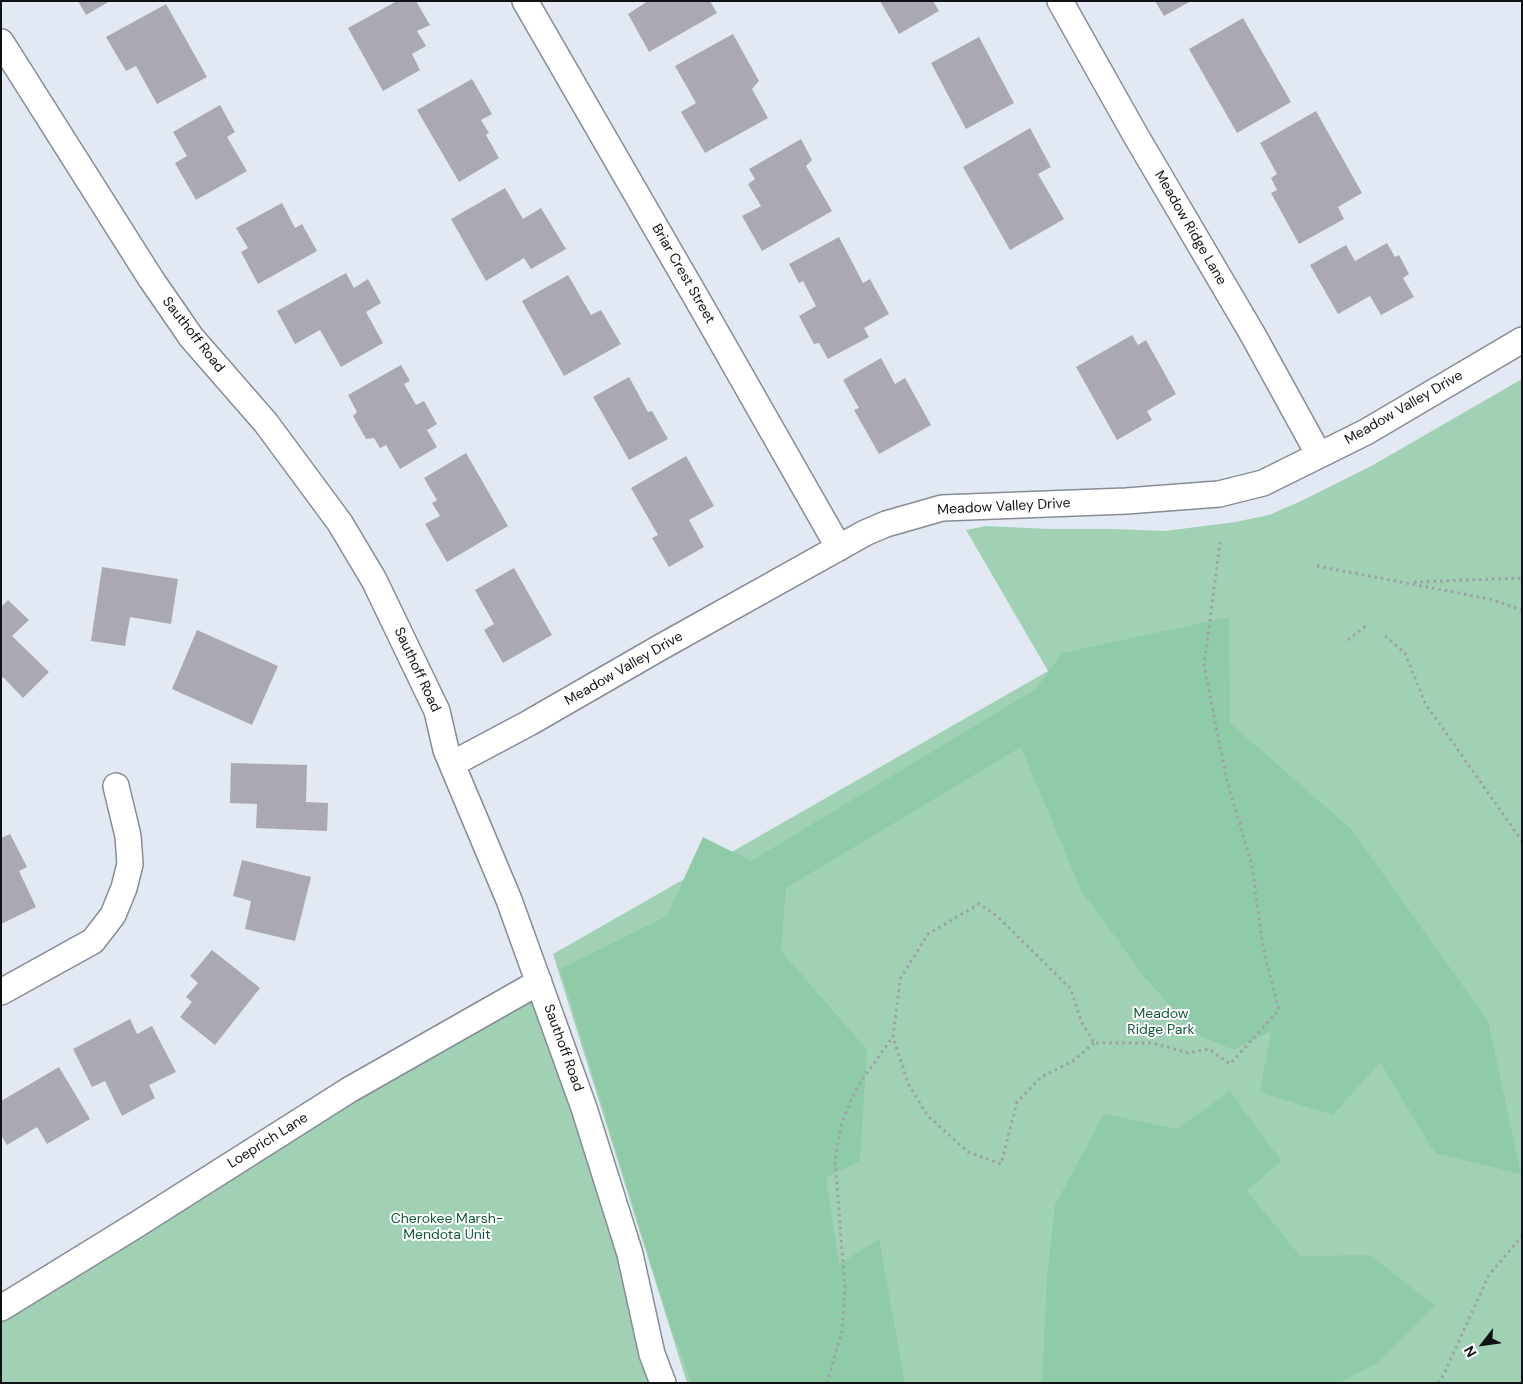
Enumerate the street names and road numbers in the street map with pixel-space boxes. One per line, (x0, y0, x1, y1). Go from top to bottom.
street label: Meadow Ridge Lane (1150, 168, 1230, 288)
street label: Briar Crest Street (648, 221, 718, 327)
street label: Sauthoff Road (158, 294, 228, 376)
street label: Meadow Valley Drive (1342, 367, 1466, 449)
street label: Meadow Valley Drive (937, 495, 1071, 519)
street label: Sauthoff Road (390, 625, 444, 715)
street label: Meadow Valley Drive (562, 628, 686, 710)
street label: Sauthoff Road (539, 1002, 587, 1094)
street label: Loeprich Lane (225, 1110, 311, 1172)

